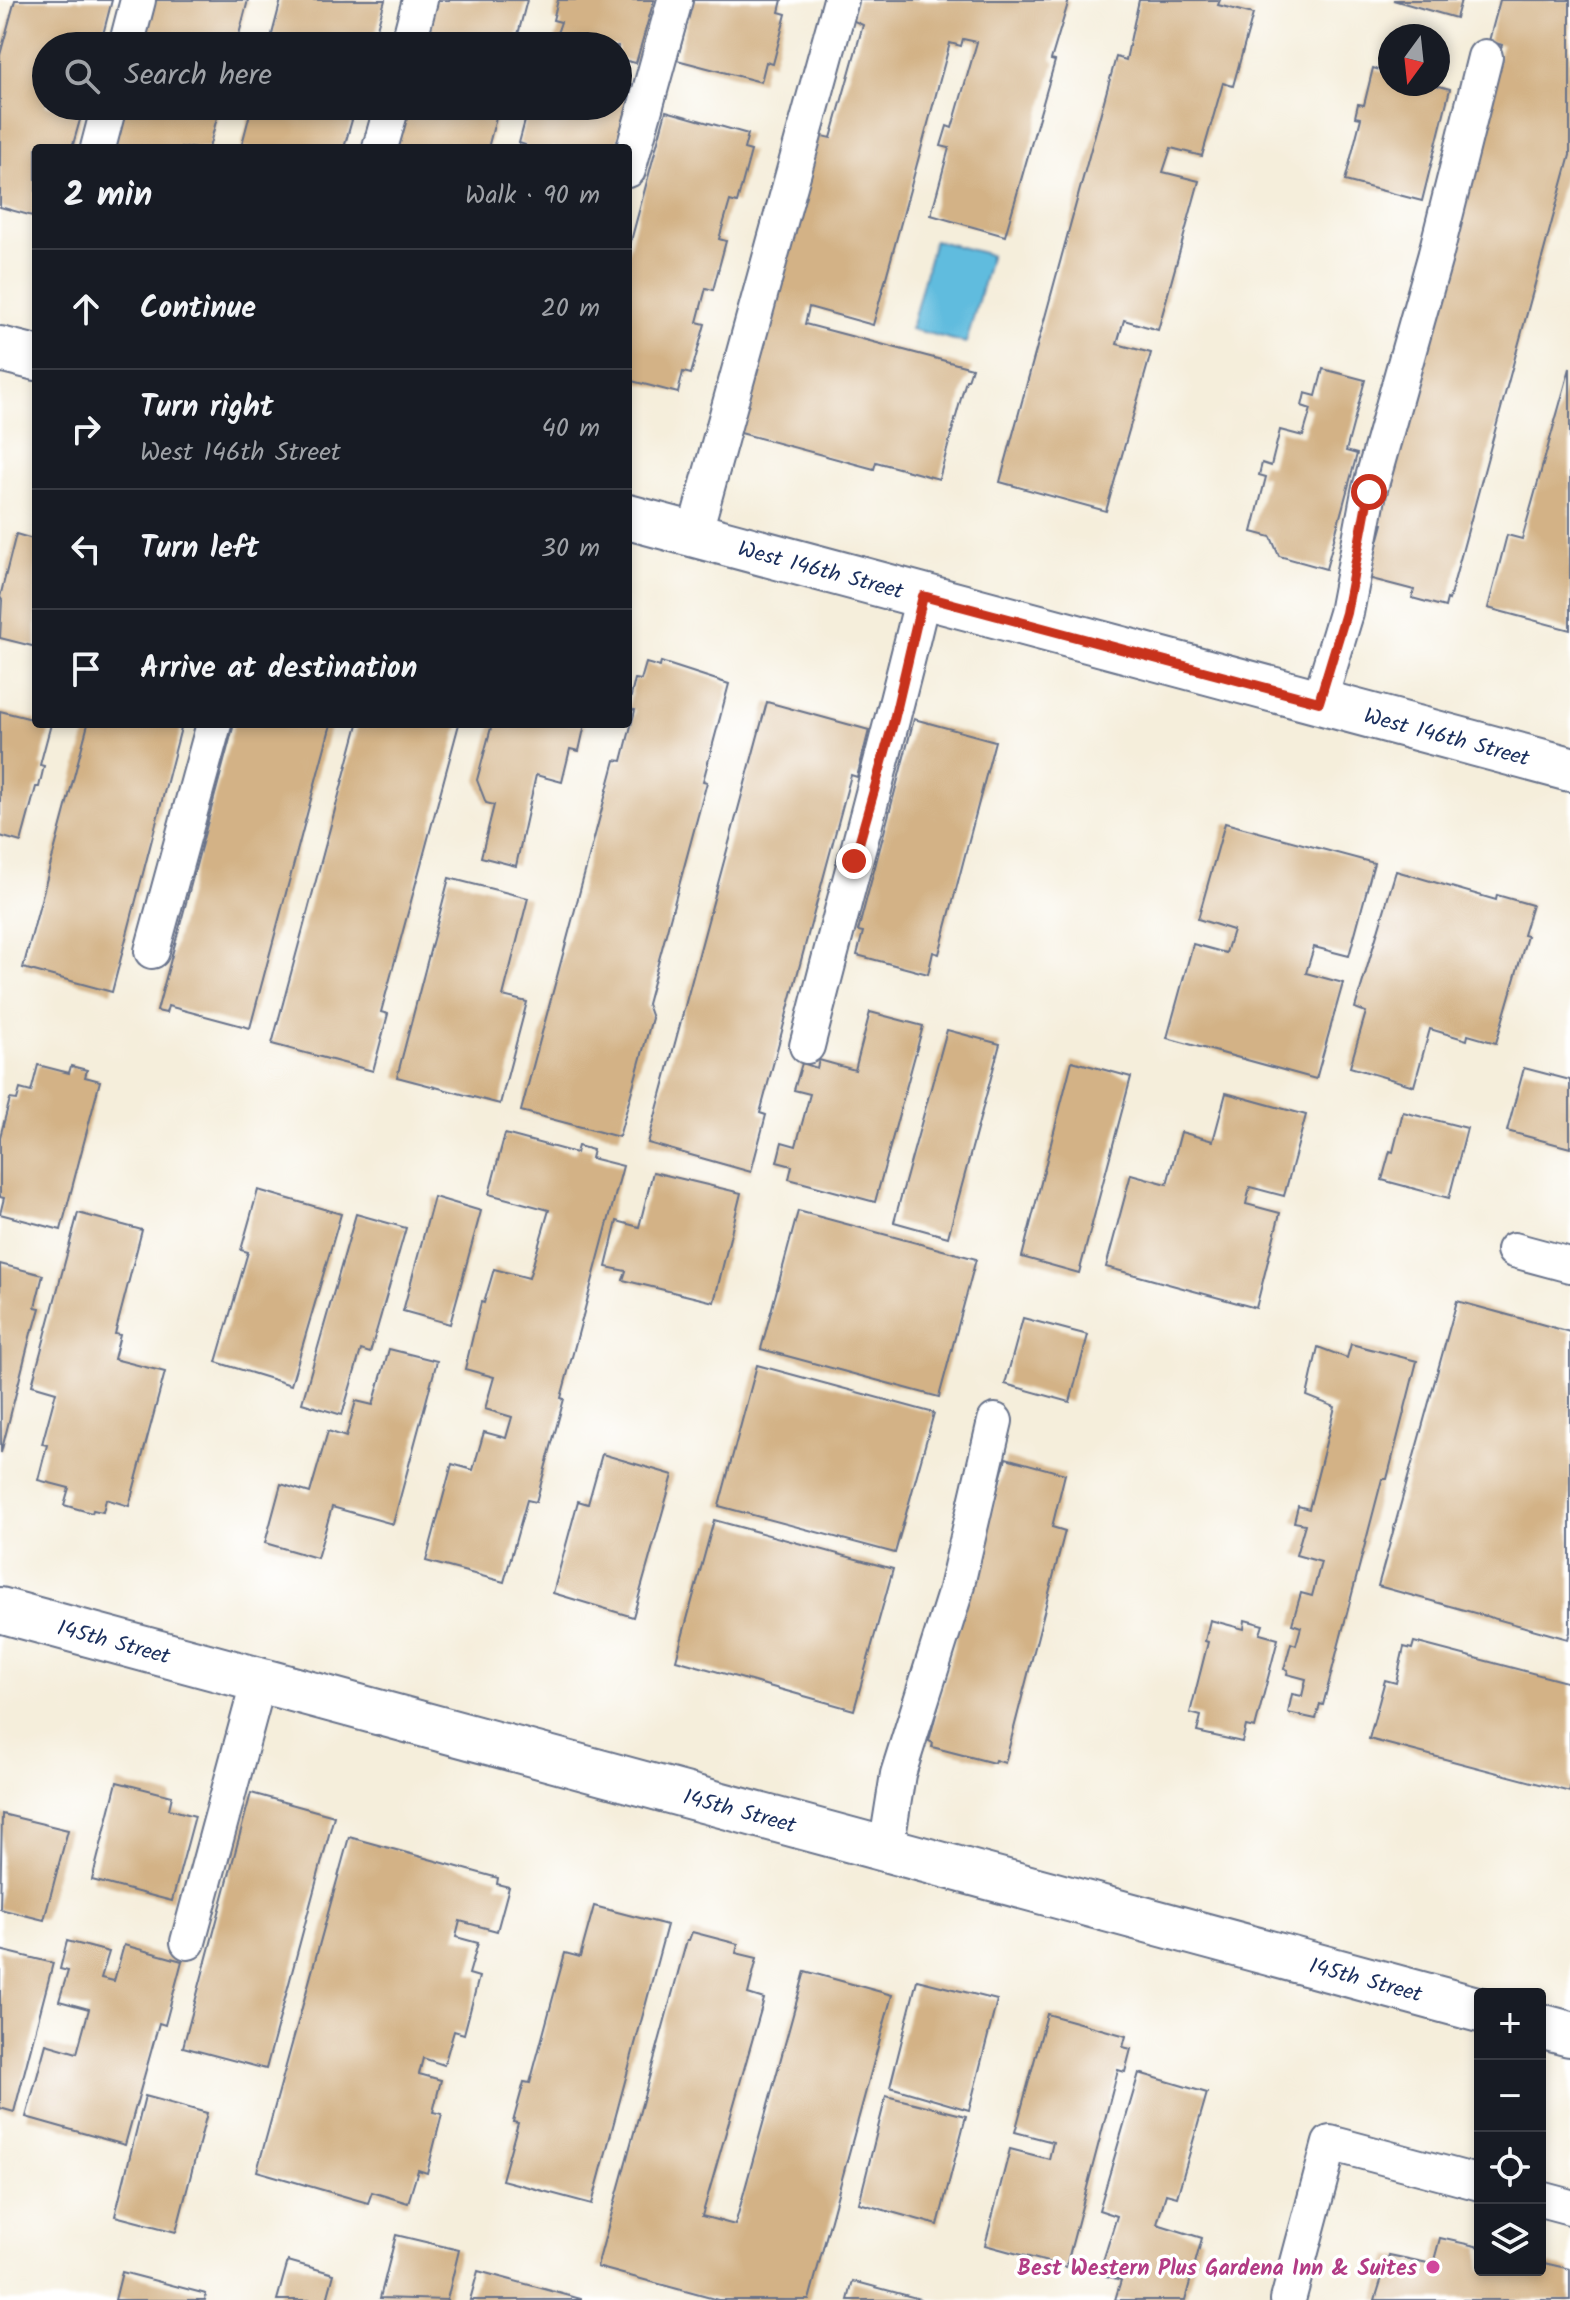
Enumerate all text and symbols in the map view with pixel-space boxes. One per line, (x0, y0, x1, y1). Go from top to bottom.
north arrow (1378, 24, 1450, 96)
search box (32, 32, 632, 120)
text: Search here (124, 52, 272, 100)
icon: search (60, 54, 104, 98)
text: 2 min (64, 169, 152, 223)
text: Walk · 90 m (465, 175, 600, 217)
text: Continue (140, 285, 256, 333)
icon: ahead (64, 287, 108, 331)
text: 20 m (541, 288, 600, 330)
text: Turn right (140, 384, 273, 432)
icon: right (64, 407, 108, 451)
text: 40 m (542, 408, 600, 450)
text: West 146th Street (140, 432, 341, 474)
route start (1351, 474, 1387, 510)
text: Turn left (140, 525, 259, 573)
icon: left (64, 527, 108, 571)
text: 30 m (541, 528, 600, 570)
street label: West 146th Street (734, 533, 907, 610)
text: Arrive at destination (140, 645, 417, 693)
icon: arrive (64, 647, 108, 691)
street label: West 146th Street (1360, 700, 1533, 777)
route end (836, 843, 872, 879)
street label: 145th Street (53, 1612, 174, 1675)
street label: 145th Street (679, 1781, 800, 1844)
street label: 145th Street (1305, 1950, 1426, 2013)
map controls (1474, 1988, 1546, 2276)
button: + (1474, 1988, 1546, 2060)
button: − (1474, 2060, 1546, 2132)
button: locate (1474, 2132, 1546, 2204)
button: layers (1474, 2204, 1546, 2276)
place label: Best Western Plus Gardena Inn & Suites (1017, 2252, 1418, 2287)
marker: Best Western Plus Gardena Inn & Suites (1424, 2258, 1442, 2276)

